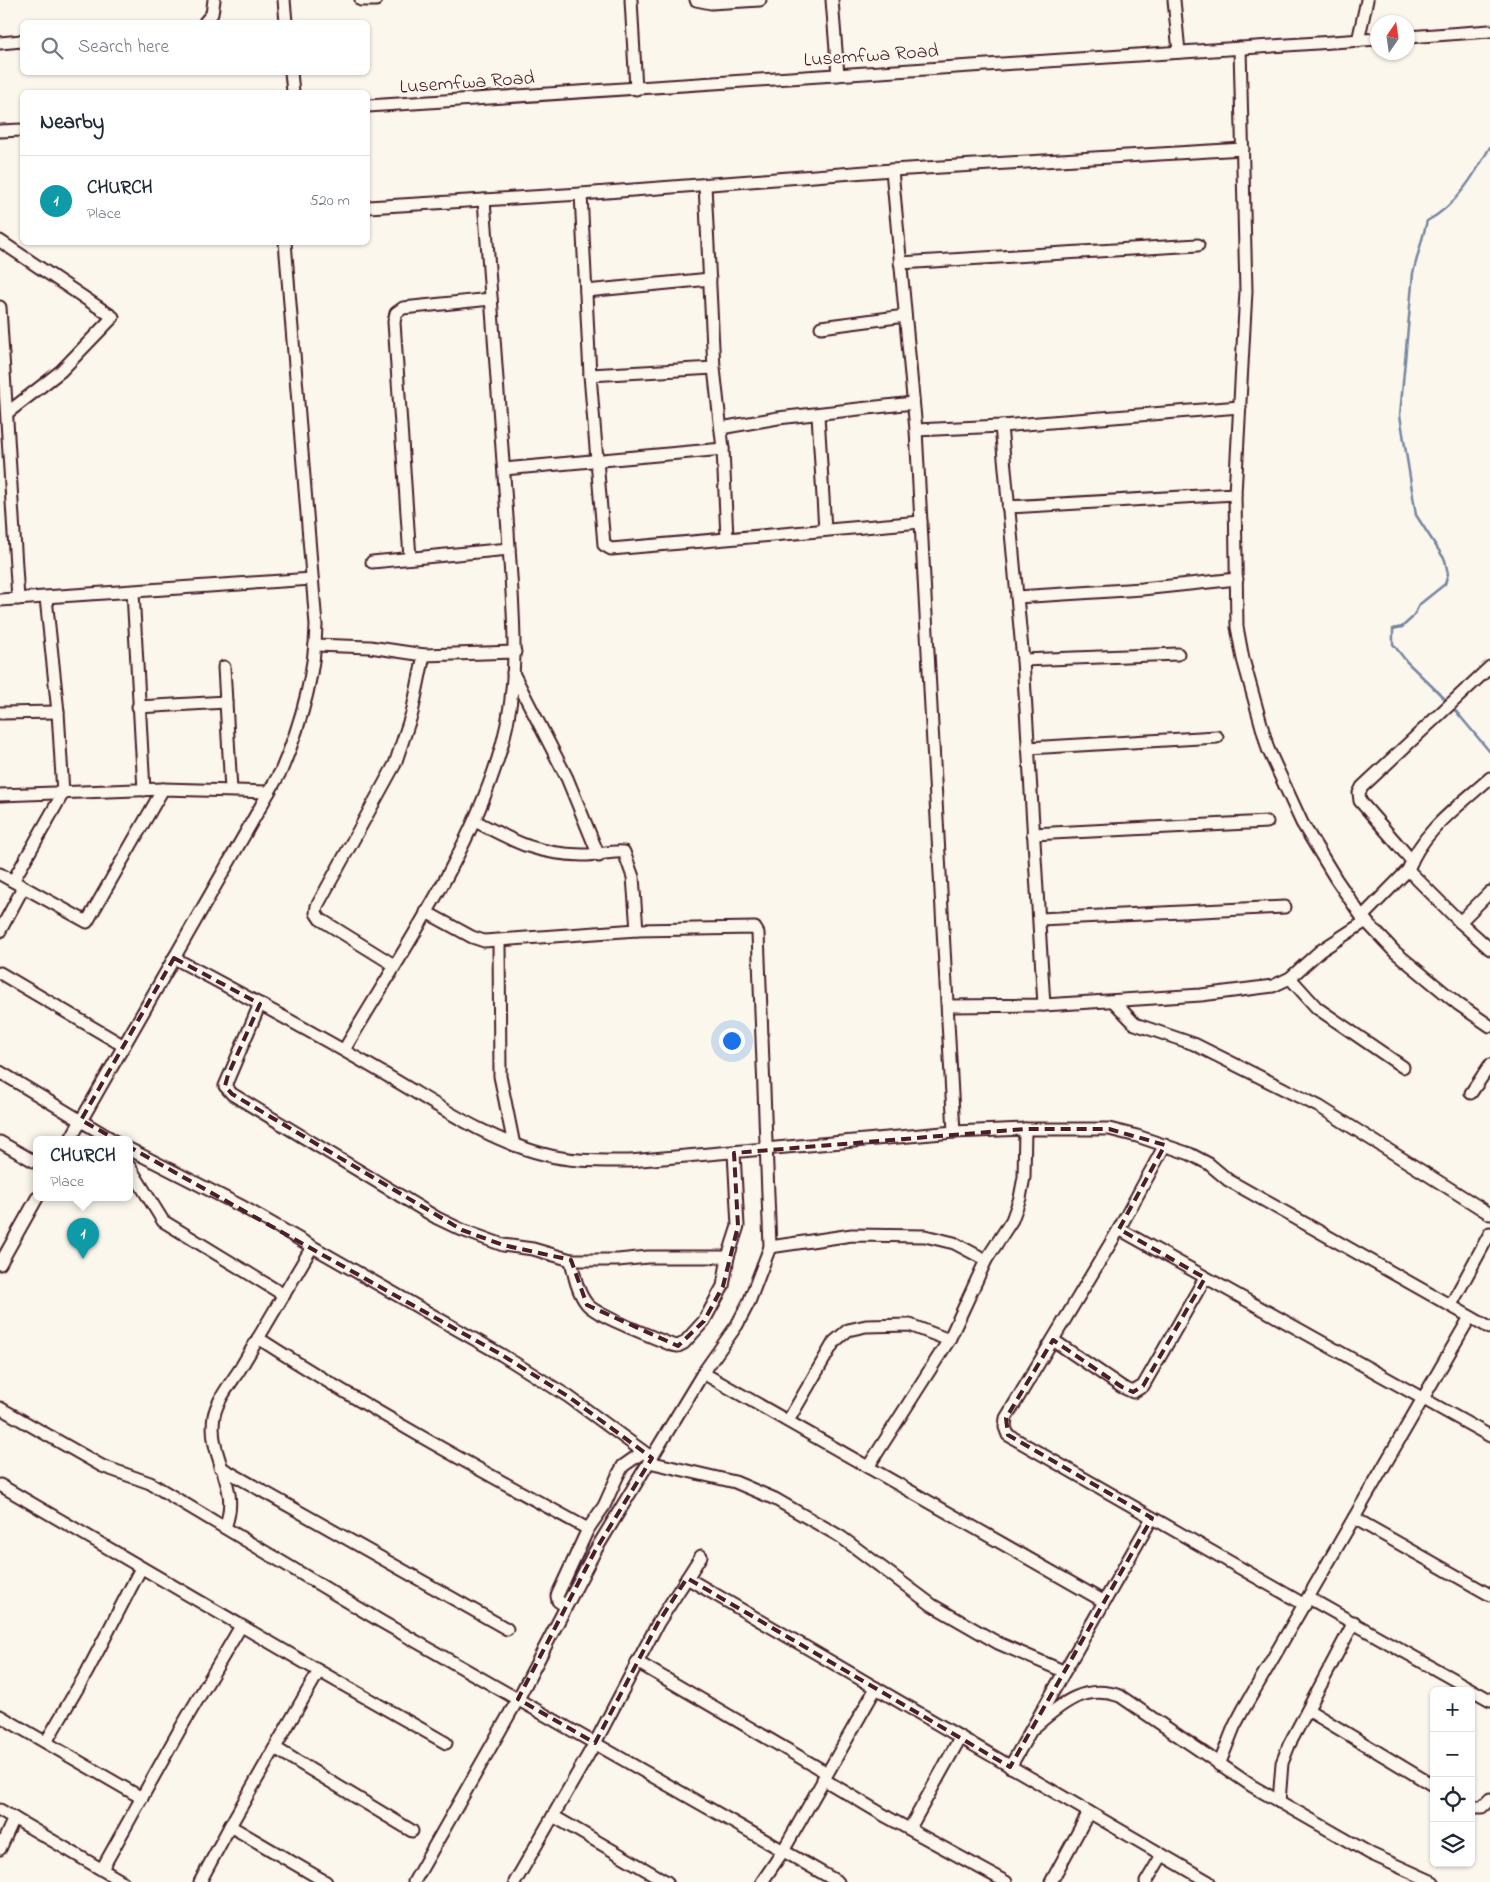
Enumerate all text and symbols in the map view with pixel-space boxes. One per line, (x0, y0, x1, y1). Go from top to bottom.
north arrow (1370, 15, 1415, 60)
search box (20, 20, 370, 75)
icon: search (38, 34, 66, 62)
text: Search here (78, 34, 169, 61)
street label: Lusemfwa Road (803, 37, 940, 76)
street label: Lusemfwa Road (399, 64, 536, 103)
text: Nearby (40, 108, 104, 138)
text: CHURCH (87, 175, 153, 202)
text: 1 (53, 189, 59, 213)
text: 520 m (310, 189, 350, 213)
text: Place (87, 202, 121, 226)
your location (719, 1028, 745, 1054)
popup (33, 1136, 133, 1201)
text: CHURCH (50, 1143, 116, 1170)
text: Place (50, 1170, 84, 1194)
pin: 1 (67, 1218, 99, 1259)
map controls (1430, 1687, 1475, 1867)
button: + (1430, 1687, 1475, 1732)
button: − (1430, 1732, 1475, 1777)
button: locate (1430, 1777, 1475, 1822)
button: layers (1430, 1822, 1475, 1867)

